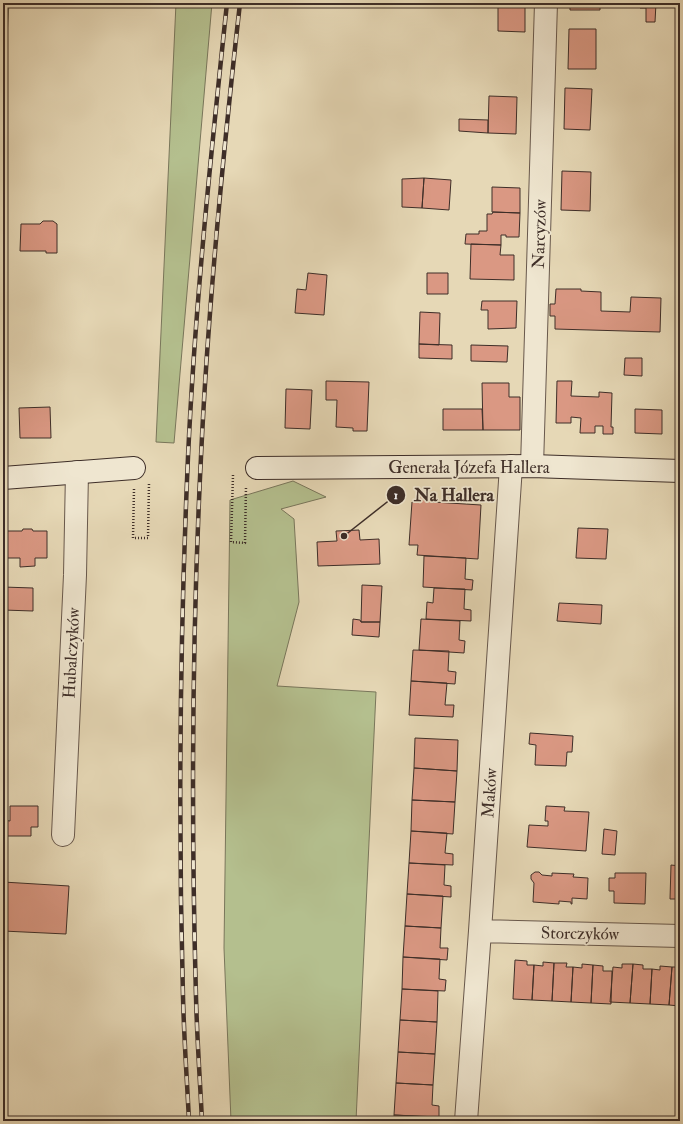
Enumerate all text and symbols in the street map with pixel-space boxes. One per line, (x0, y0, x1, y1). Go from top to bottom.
street label: Narcyzów (528, 199, 552, 269)
street label: Generała Józefa Hallera (388, 457, 551, 479)
callout: Na Hallera (386, 480, 502, 510)
text: Na Hallera (413, 484, 494, 507)
text: 1 (394, 488, 398, 503)
street label: Hubalczyków (59, 606, 85, 699)
street label: Maków (477, 767, 502, 819)
street label: Storczyków (541, 922, 620, 946)

